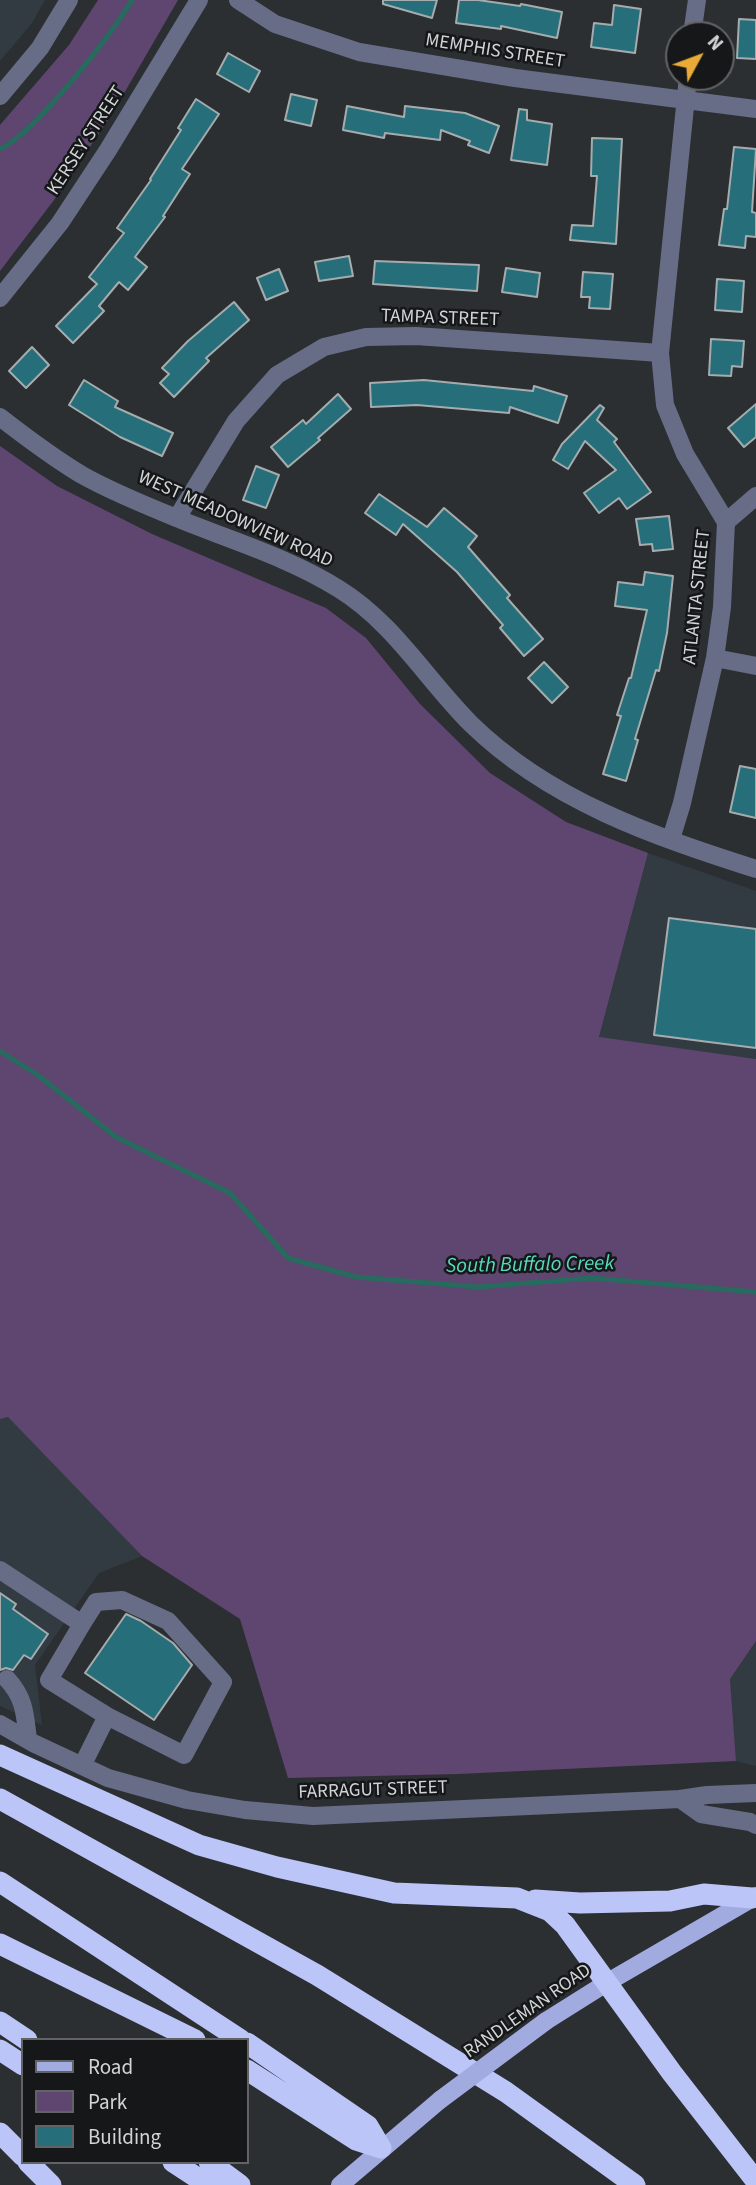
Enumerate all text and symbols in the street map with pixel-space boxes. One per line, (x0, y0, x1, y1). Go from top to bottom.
north arrow (665, 21, 735, 91)
street label: MEMPHIS STREET (424, 30, 566, 74)
text: N (700, 30, 729, 57)
street label: KERSEY STREET (43, 82, 131, 200)
street label: TAMPA STREET (380, 306, 500, 332)
street label: WEST MEADOWVIEW ROAD (134, 467, 336, 573)
street label: ATLANTA STREET (680, 528, 716, 666)
water label: South Buffalo Creek (445, 1252, 615, 1280)
street label: FARRAGUT STREET (298, 1777, 448, 1805)
street label: RANDLEMAN ROAD (460, 1960, 596, 2064)
legend (21, 2038, 248, 2164)
text: Road (88, 2052, 133, 2082)
text: Park (88, 2087, 127, 2117)
text: Building (88, 2122, 161, 2152)

